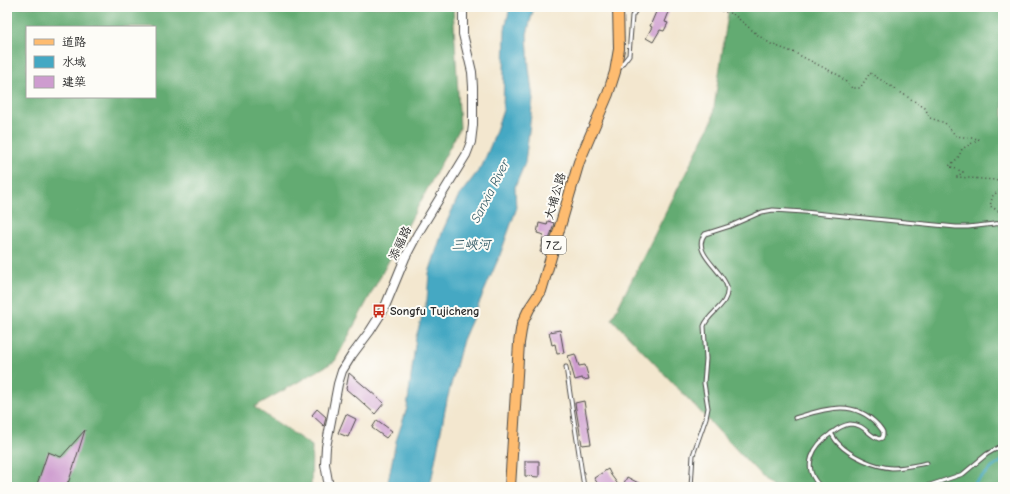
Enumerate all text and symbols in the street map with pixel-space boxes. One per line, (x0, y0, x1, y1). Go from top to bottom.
legend (26, 26, 156, 98)
text: 道路 (62, 35, 86, 49)
text: 水域 (62, 55, 86, 69)
text: 建築 (62, 75, 86, 89)
water label: Sanxia River (468, 156, 513, 225)
street label: 大埔公路 (542, 171, 568, 221)
street label: 添福路 (386, 224, 414, 262)
road number: 7乙 (542, 236, 566, 254)
water label: 三峽河 (451, 237, 492, 252)
bus stop icon: Songfu Tujicheng (371, 303, 387, 319)
place label: Songfu Tujicheng (390, 304, 480, 318)

